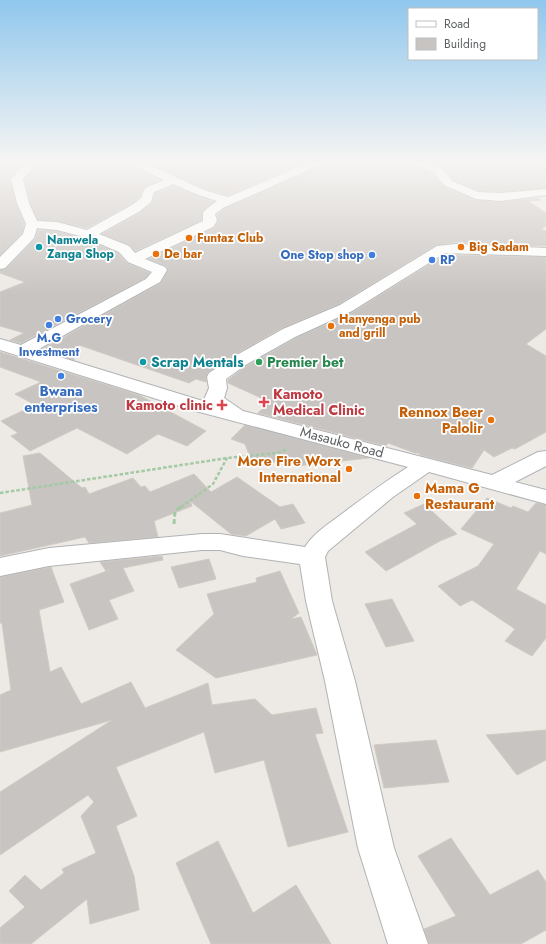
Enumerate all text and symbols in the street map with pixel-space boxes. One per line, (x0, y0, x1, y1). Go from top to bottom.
legend (408, 8, 538, 60)
text: Road (444, 15, 470, 33)
text: Building (444, 35, 486, 53)
place label: Funtaz Club (197, 229, 264, 247)
place label: Namwela Zanga Shop (47, 231, 115, 263)
marker: Funtaz Club (184, 233, 194, 243)
place label: Big Sadam (469, 238, 529, 256)
marker: Namwela Zanga Shop (34, 242, 44, 252)
marker: Big Sadam (456, 242, 466, 252)
place label: De bar (164, 245, 202, 263)
place label: One Stop shop (281, 246, 365, 264)
marker: De bar (151, 249, 161, 259)
marker: One Stop shop (367, 250, 377, 260)
place label: RP (440, 251, 456, 269)
marker: RP (427, 255, 437, 265)
place label: Grocery (66, 310, 113, 328)
place label: Hanyenga pub and grill (339, 310, 421, 342)
marker: Grocery (53, 314, 63, 324)
marker: M.G Investment (44, 320, 54, 330)
marker: Hanyenga pub and grill (326, 321, 336, 331)
place label: M.G Investment (19, 329, 79, 361)
place label: Scrap Mentals (151, 352, 244, 372)
place label: Premier bet (267, 352, 344, 372)
marker: Scrap Mentals (138, 357, 148, 367)
marker: Premier bet (254, 357, 264, 367)
marker: Bwana enterprises (56, 371, 66, 381)
place label: Bwana enterprises (24, 381, 98, 417)
place label: Kamoto Medical Clinic (273, 384, 365, 420)
place label: Kamoto clinic (126, 395, 213, 415)
marker: Kamoto Medical Clinic (258, 396, 270, 408)
marker: Kamoto clinic (216, 399, 228, 411)
place label: Rennox Beer Palolir (399, 402, 483, 438)
marker: Rennox Beer Palolir (486, 415, 496, 425)
street label: Masauko Road (298, 421, 386, 463)
place label: More Fire Worx International (237, 451, 342, 487)
marker: More Fire Worx International (344, 464, 354, 474)
place label: Mama G Restaurant (425, 478, 495, 514)
marker: Mama G Restaurant (412, 491, 422, 501)

